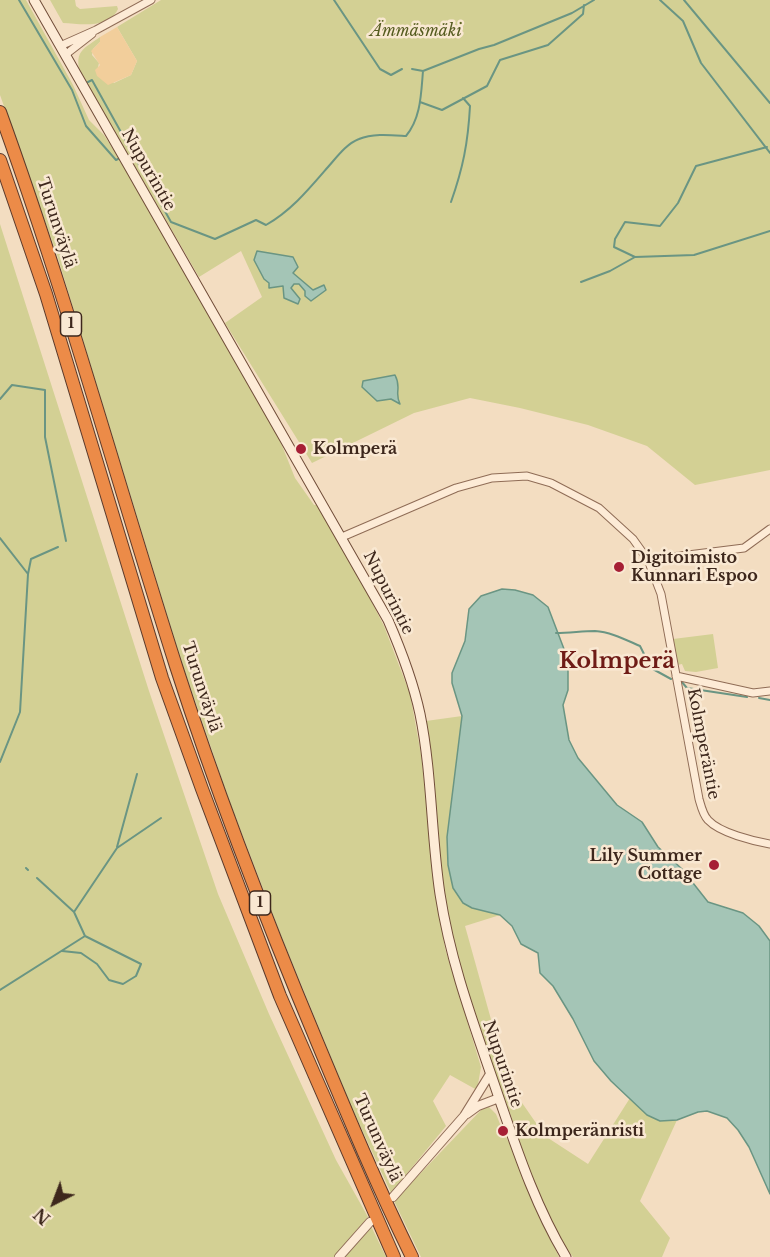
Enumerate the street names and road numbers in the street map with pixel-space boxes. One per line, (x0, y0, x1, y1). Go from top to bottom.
street label: Nupurintie (117, 126, 179, 214)
street label: Turunväylä (32, 175, 80, 271)
road number: 1 (60, 312, 82, 336)
street label: Nupurintie (359, 548, 417, 638)
street label: Turunväylä (177, 639, 225, 735)
street label: Kolmperäntie (683, 687, 723, 801)
road number: 1 (250, 891, 270, 915)
street label: Nupurintie (478, 1018, 526, 1110)
street label: Turunväylä (349, 1091, 405, 1185)

